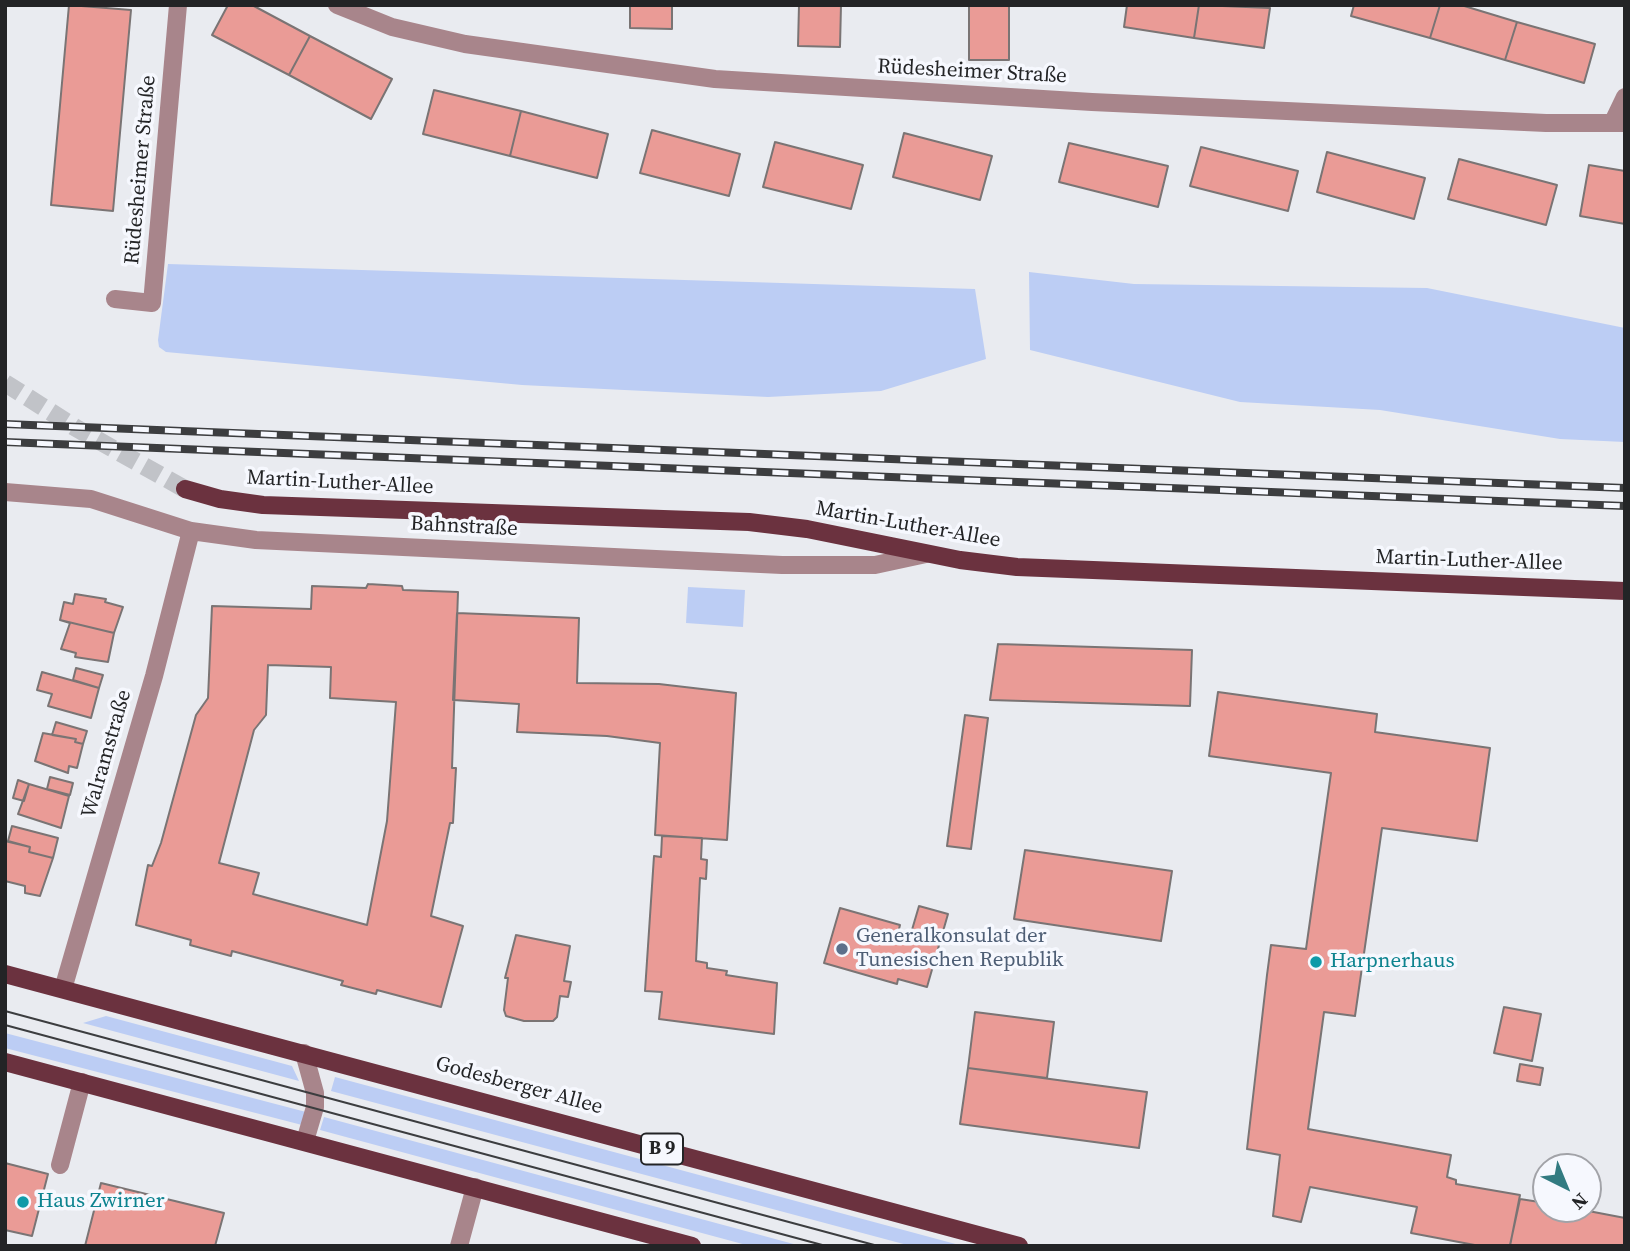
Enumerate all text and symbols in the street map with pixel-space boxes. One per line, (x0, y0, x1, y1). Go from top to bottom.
street label: Rüdesheimer Straße (877, 54, 1067, 90)
street label: Rüdesheimer Straße (120, 74, 162, 266)
street label: Martin-Luther-Allee (246, 466, 434, 500)
street label: Martin-Luther-Allee (814, 496, 1002, 554)
street label: Bahnstraße (410, 512, 518, 542)
street label: Martin-Luther-Allee (1375, 545, 1563, 577)
street label: Walramstraße (77, 687, 137, 821)
place label: Generalkonsulat der Tunesischen Republik (856, 924, 1064, 974)
marker: Generalkonsulat der Tunesischen Republik (834, 941, 850, 957)
place label: Harpnerhaus (1330, 949, 1455, 975)
marker: Harpnerhaus (1308, 954, 1324, 970)
street label: Godesberger Allee (433, 1052, 605, 1120)
road number: B 9 (641, 1134, 683, 1164)
north arrow (1532, 1153, 1602, 1223)
text: N (1566, 1188, 1594, 1216)
place label: Haus Zwirner (37, 1189, 165, 1215)
marker: Haus Zwirner (15, 1194, 31, 1210)

